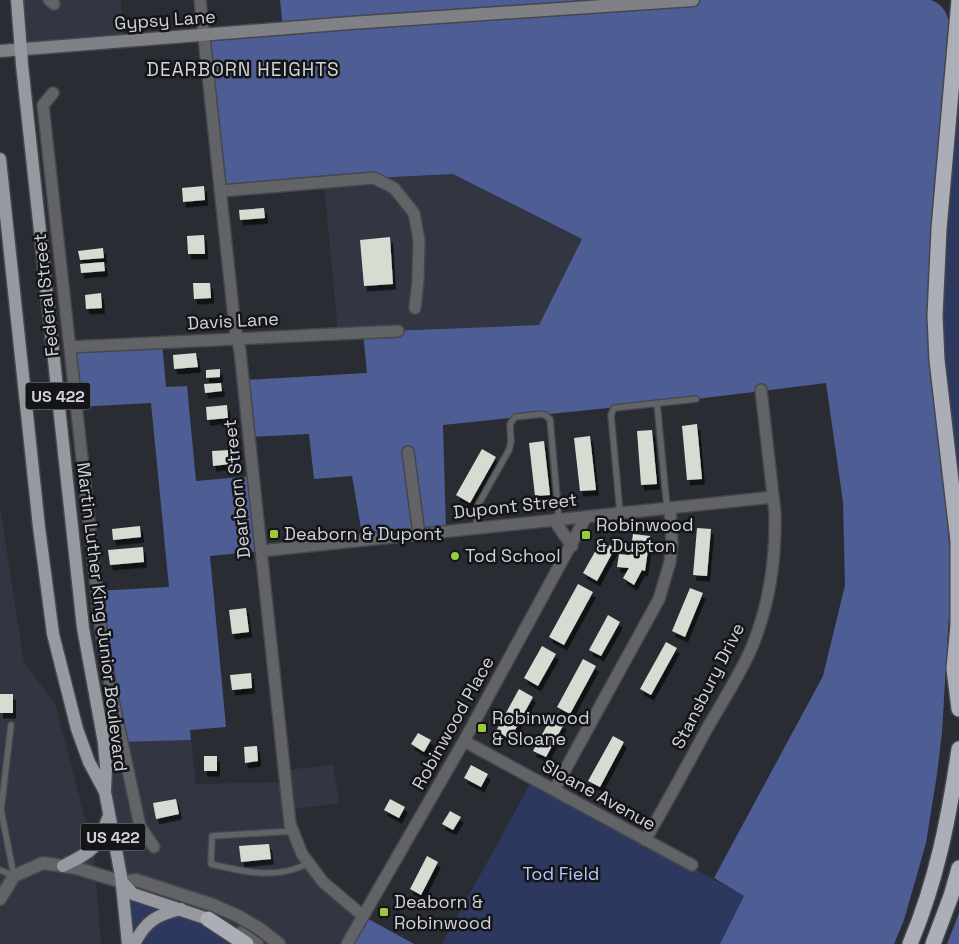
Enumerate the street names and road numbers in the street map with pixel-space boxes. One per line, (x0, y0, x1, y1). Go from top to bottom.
street label: Gypsy Lane (114, 4, 216, 35)
street label: Federal Street (28, 232, 63, 358)
street label: Davis Lane (186, 307, 279, 334)
road number: US 422 (26, 382, 90, 410)
street label: Dearborn Street (218, 418, 255, 560)
street label: Martin Luther King Junior Boulevard (72, 461, 133, 773)
street label: Dupont Street (452, 488, 578, 523)
street label: Stansbury Drive (666, 619, 749, 753)
street label: Robinwood Place (406, 652, 499, 793)
street label: Sloane Avenue (538, 754, 660, 835)
road number: US 422 (80, 824, 146, 850)

